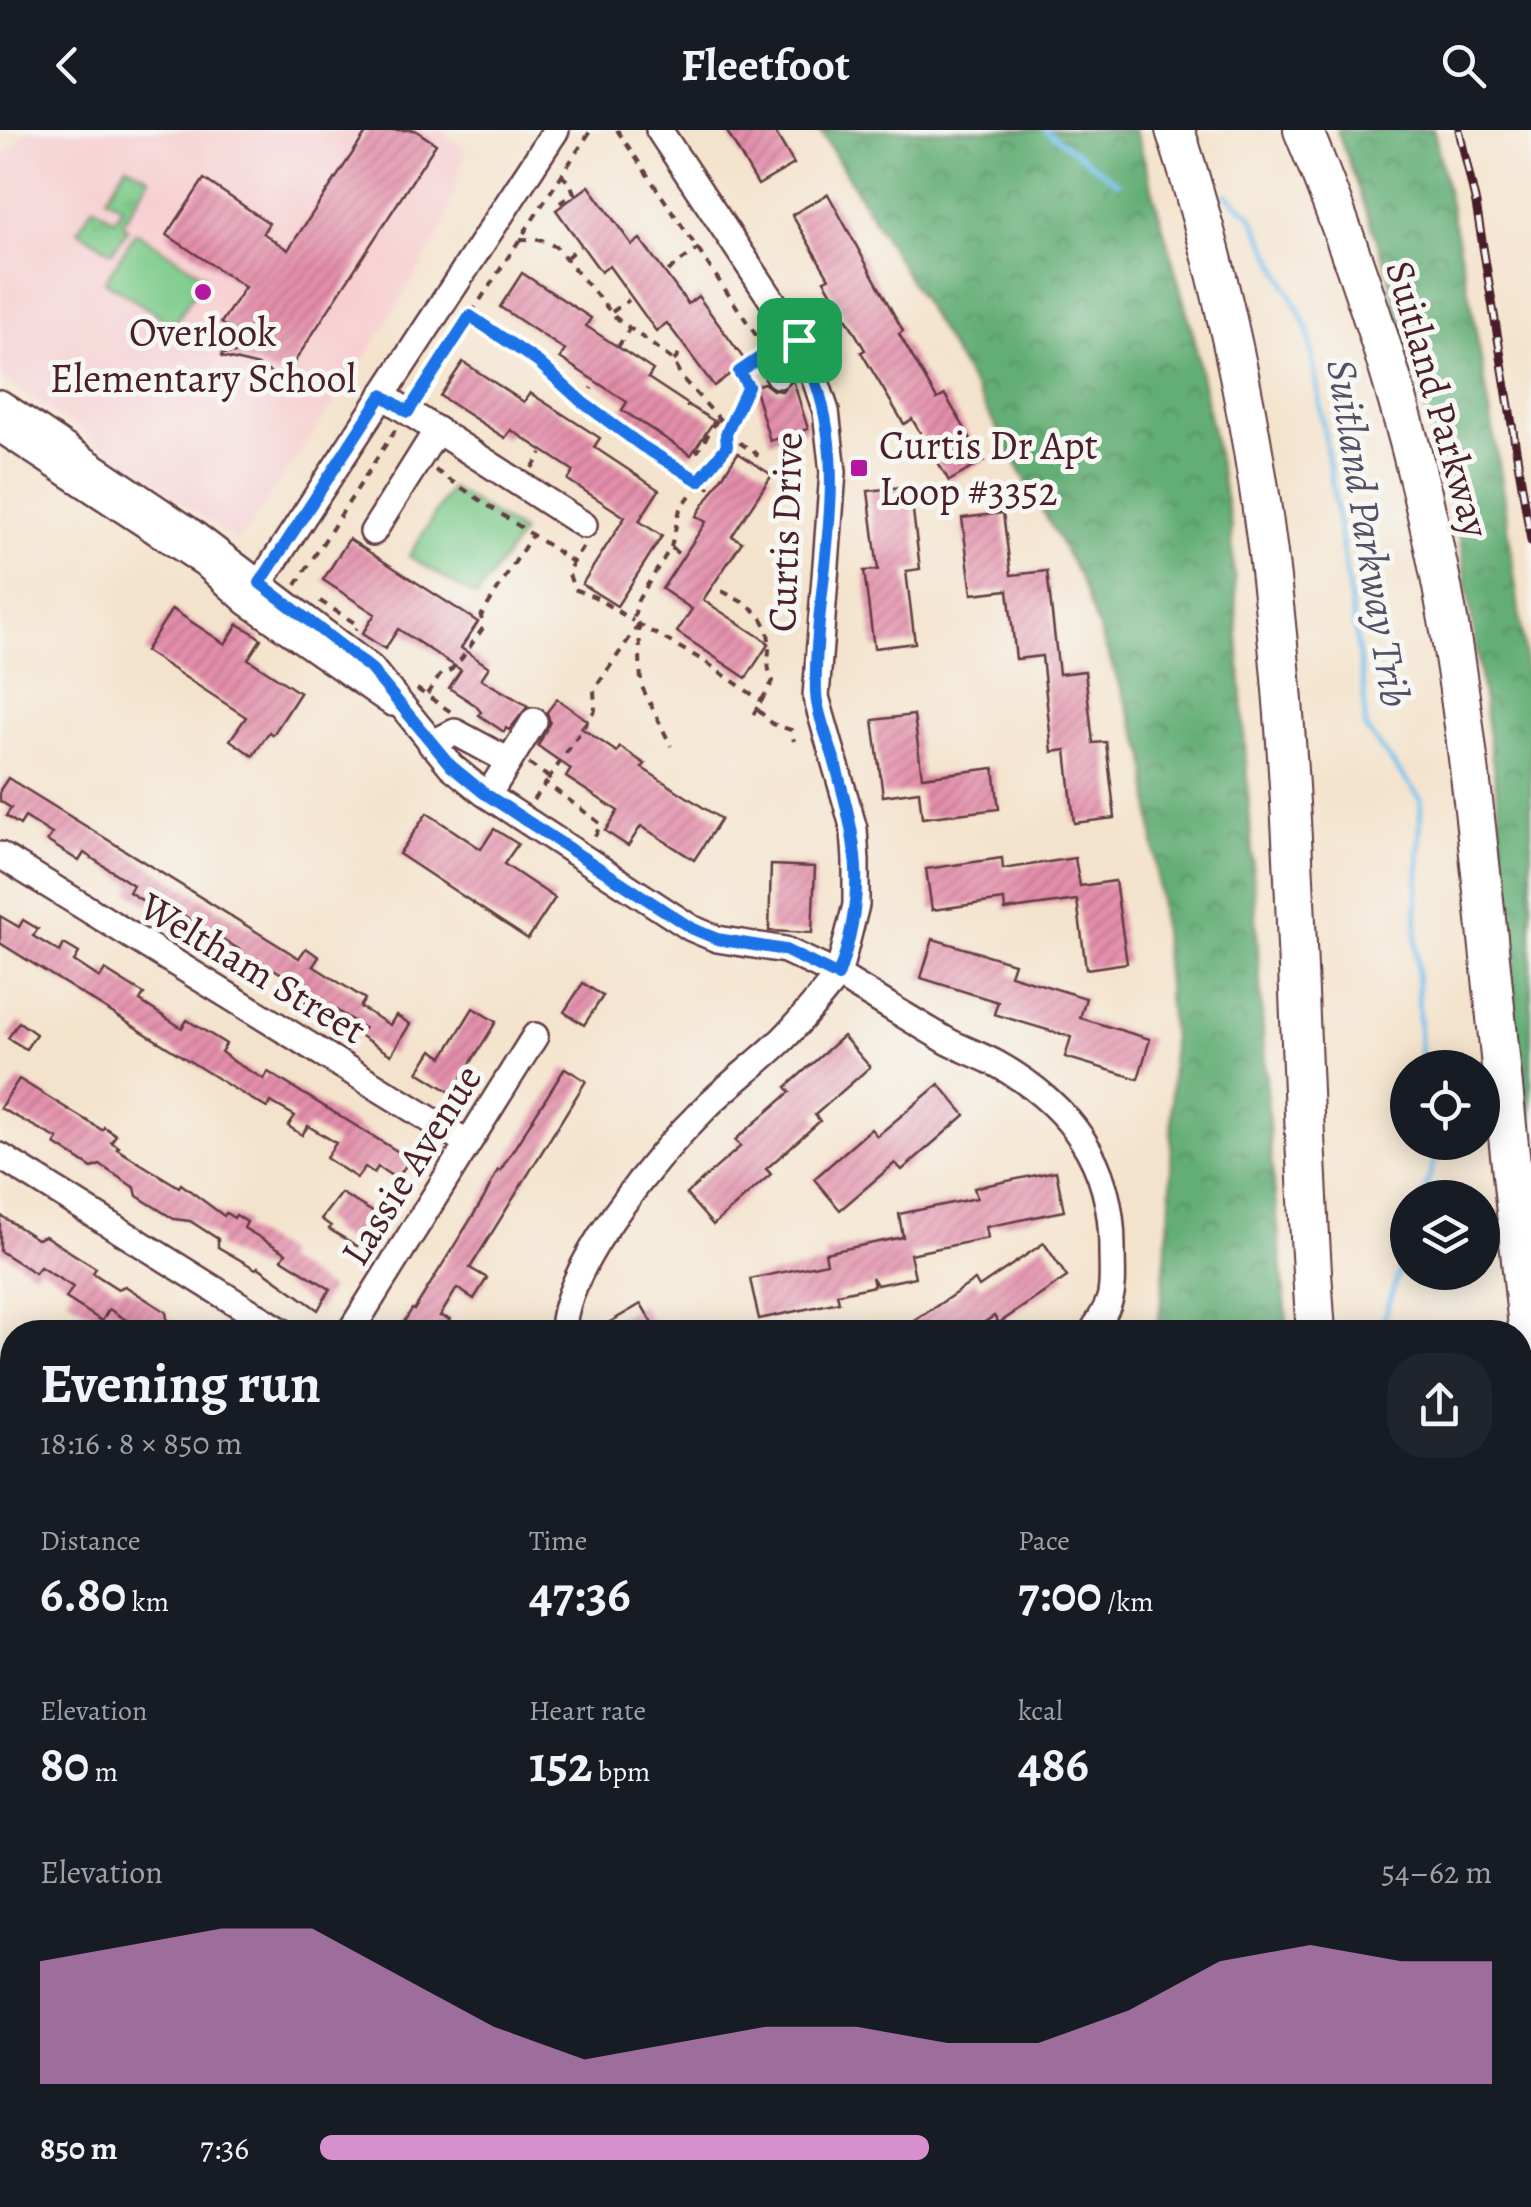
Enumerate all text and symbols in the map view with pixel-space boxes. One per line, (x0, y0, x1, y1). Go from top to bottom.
text: Fleetfoot (681, 34, 850, 96)
icon: back (40, 38, 95, 93)
icon: search (1436, 38, 1491, 93)
street label: Suitland Parkway (1372, 254, 1504, 545)
marker: Overlook Elementary School (192, 281, 214, 303)
pin (757, 298, 842, 383)
place label: Overlook Elementary School (50, 305, 356, 406)
icon: arrive (772, 313, 827, 368)
water label: Suitland Parkway Trib (1313, 355, 1425, 711)
place label: Curtis Dr Apt Loop #3352 (879, 418, 1098, 519)
street label: Curtis Drive (754, 431, 816, 633)
marker: Curtis Dr Apt Loop #3352 (848, 457, 870, 479)
street label: Weltham Street (129, 878, 376, 1057)
map controls (1390, 1050, 1500, 1290)
button: locate (1390, 1050, 1500, 1160)
street label: Lassie Avenue (327, 1054, 495, 1276)
button: layers (1390, 1180, 1500, 1290)
text: Evening run (40, 1346, 321, 1421)
button: share (1387, 1353, 1492, 1458)
text: 18:16 · 8 × 850 m (40, 1421, 243, 1465)
text: Distance (40, 1522, 140, 1560)
text: Time (529, 1522, 587, 1560)
text: Pace (1018, 1522, 1070, 1560)
text: 6.80 (40, 1560, 126, 1628)
text: 47:36 (529, 1560, 631, 1628)
text: 7:00 (1018, 1560, 1102, 1628)
text: km (126, 1583, 169, 1621)
text: /km (1102, 1583, 1154, 1621)
text: Elevation (40, 1692, 147, 1730)
text: Heart rate (529, 1692, 646, 1730)
text: kcal (1018, 1692, 1063, 1730)
text: 80 (40, 1730, 89, 1798)
text: 152 (529, 1730, 592, 1798)
text: 486 (1018, 1730, 1089, 1798)
text: m (89, 1753, 118, 1791)
text: bpm (592, 1753, 650, 1791)
text: Elevation (40, 1850, 163, 1894)
text: 54–62 m (1381, 1850, 1492, 1894)
text: 850 m (40, 2126, 118, 2170)
text: 7:36 (200, 2126, 249, 2170)

